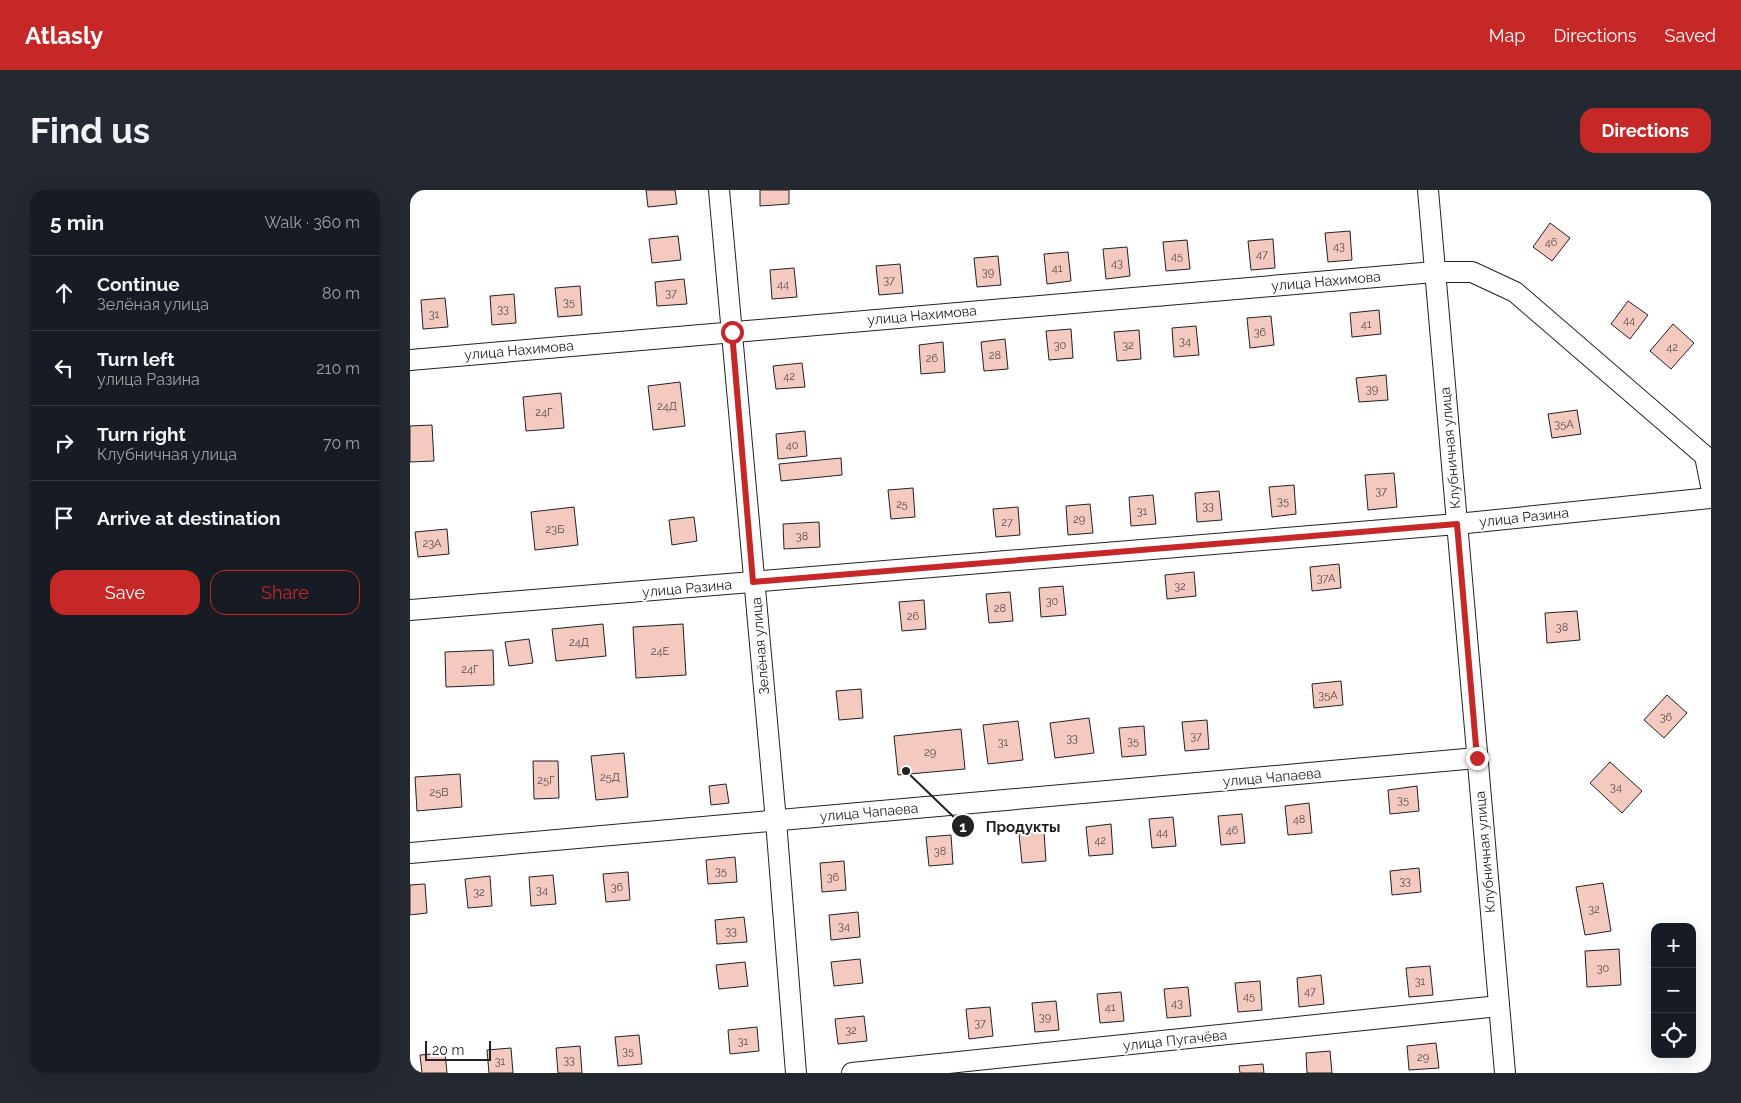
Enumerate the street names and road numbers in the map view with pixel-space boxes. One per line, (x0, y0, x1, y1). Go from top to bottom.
street label: улица Нахимова (1271, 268, 1381, 294)
street label: улица Нахимова (867, 302, 977, 328)
street label: улица Нахимова (464, 337, 574, 363)
street label: Клубничная улица (1437, 386, 1463, 510)
street label: улица Разина (1478, 504, 1570, 530)
street label: улица Разина (641, 576, 733, 600)
street label: Зелёная улица (748, 597, 772, 695)
street label: улица Чапаева (1222, 765, 1322, 789)
street label: Клубничная улица (1472, 790, 1498, 914)
street label: улица Чапаева (819, 800, 919, 824)
street label: улица Пугачёва (1122, 1027, 1228, 1053)

